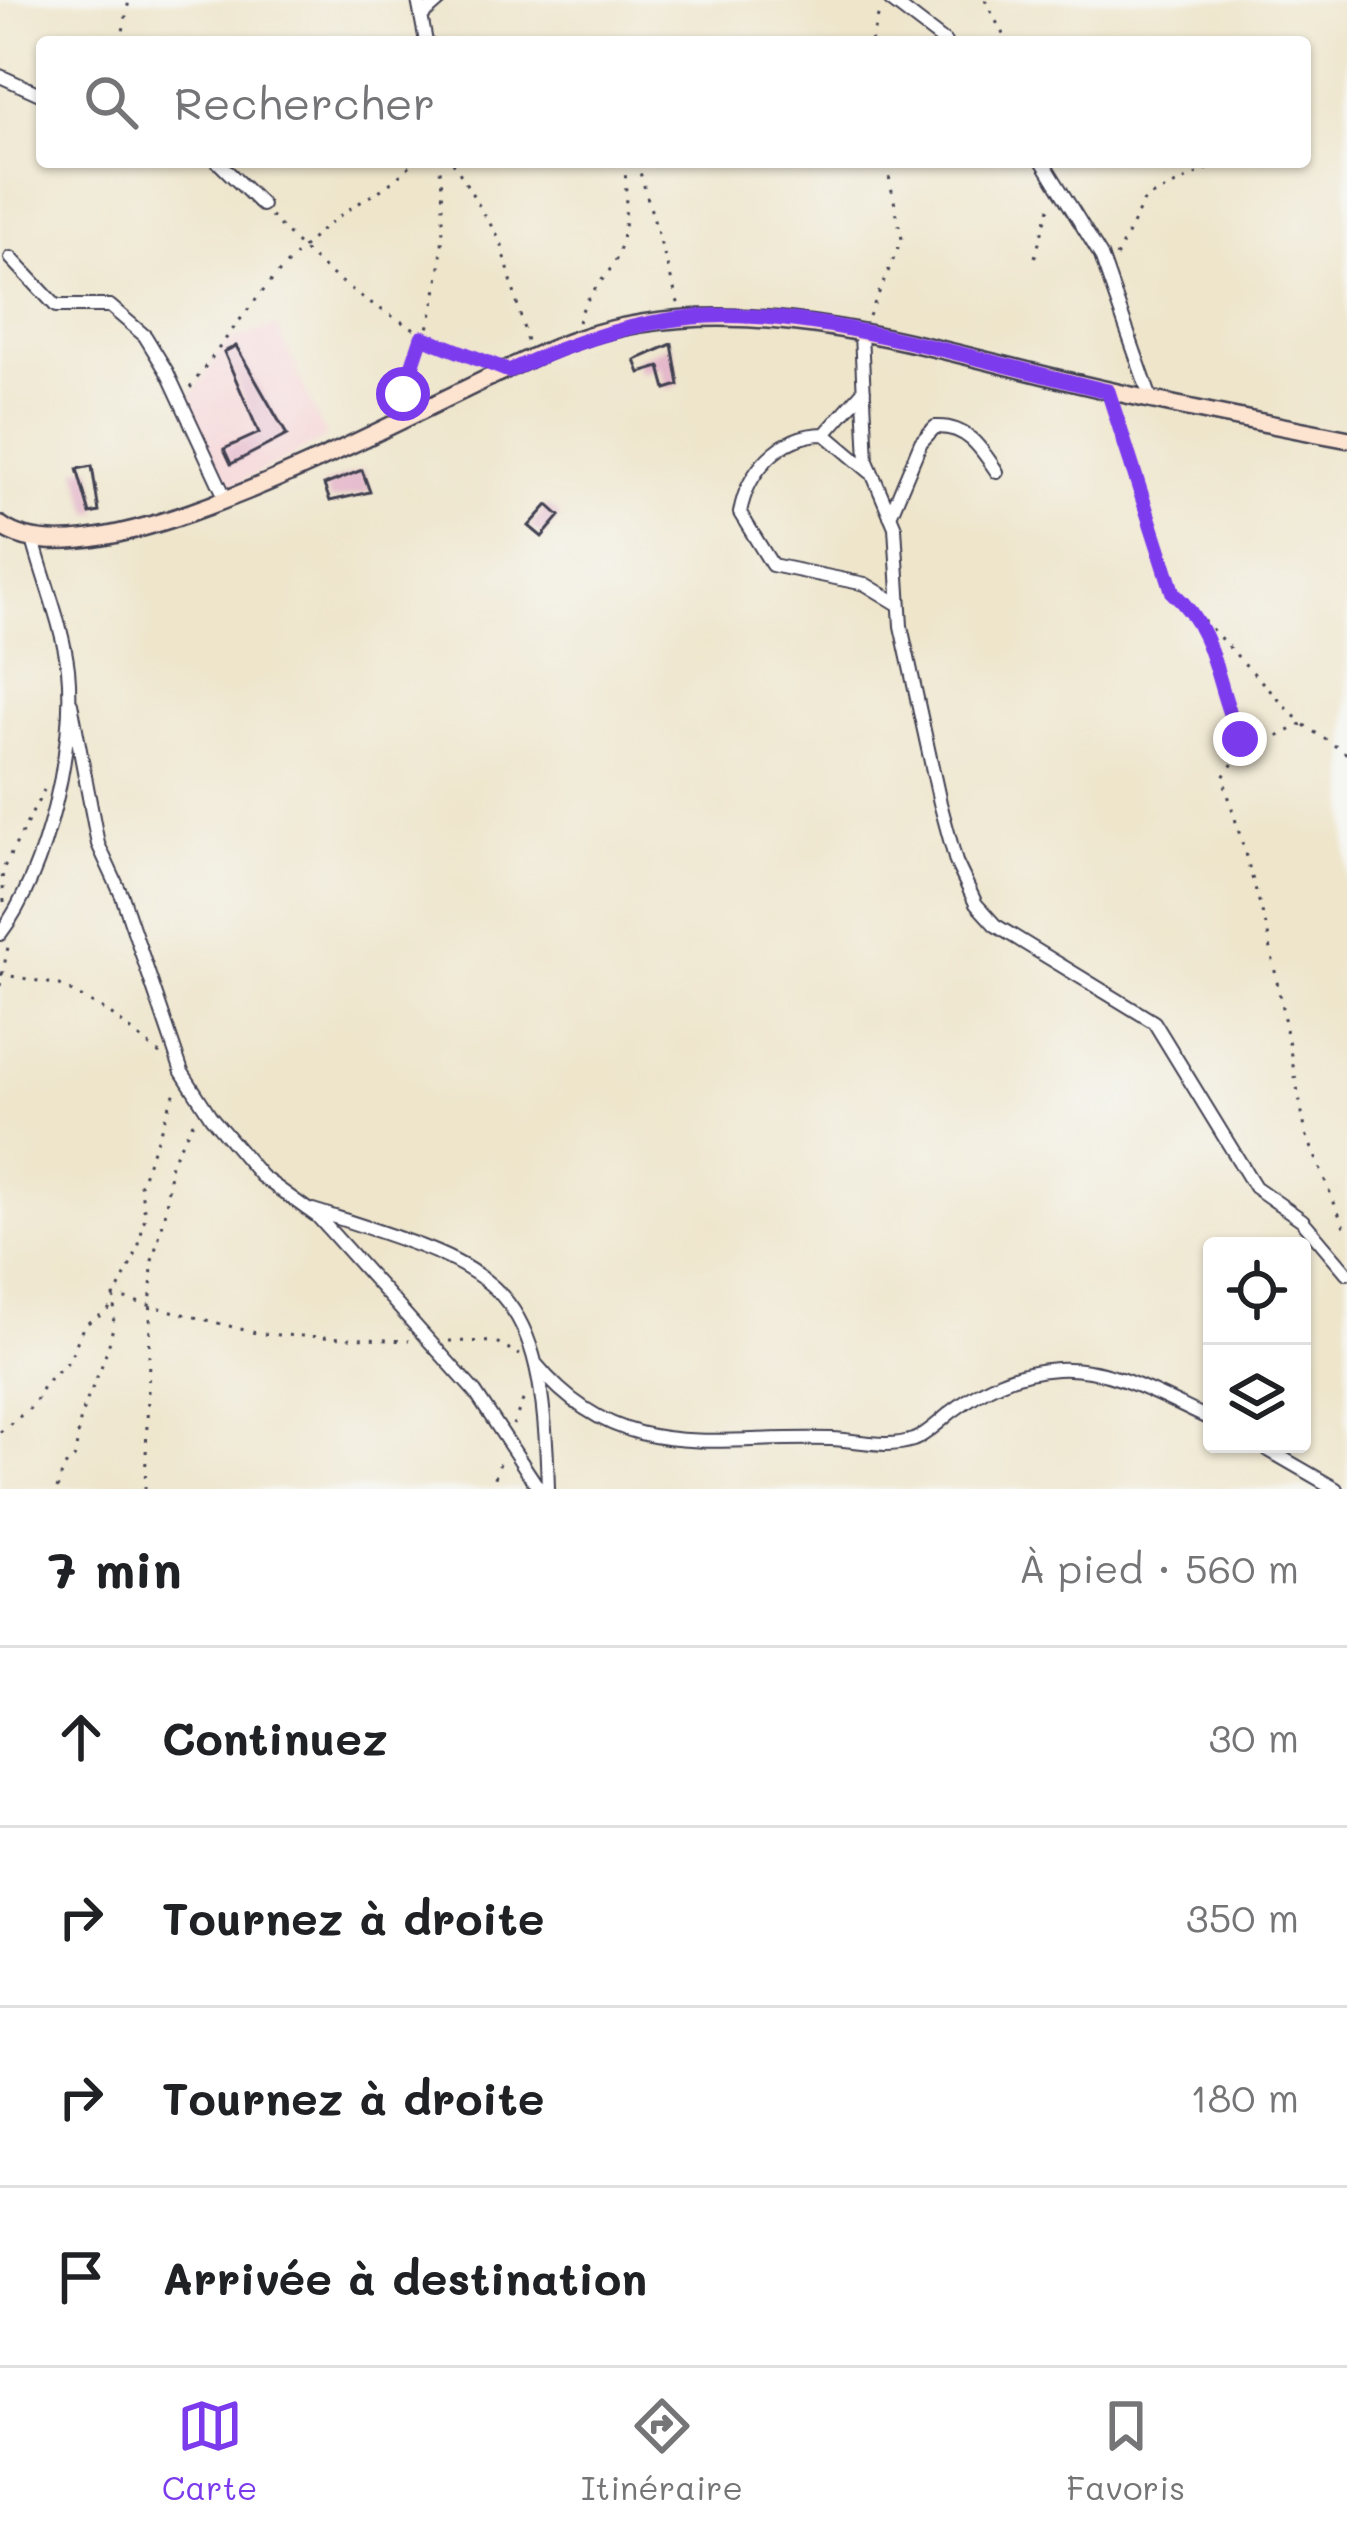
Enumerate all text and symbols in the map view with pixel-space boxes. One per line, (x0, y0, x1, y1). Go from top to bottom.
search box (36, 36, 1311, 168)
icon: search (78, 69, 144, 135)
text: Rechercher (174, 73, 435, 131)
route start (376, 367, 430, 421)
route end (1213, 712, 1267, 766)
map controls (1203, 1237, 1311, 1453)
button: locate (1203, 1237, 1311, 1345)
button: layers (1203, 1345, 1311, 1453)
text: 7 min (48, 1534, 182, 1601)
text: À pied · 560 m (1019, 1542, 1299, 1593)
icon: ahead (48, 1704, 114, 1770)
text: Continuez (162, 1708, 388, 1766)
text: 30 m (1209, 1711, 1299, 1762)
icon: right (48, 1884, 114, 1950)
text: Tournez à droite (162, 1888, 545, 1946)
text: 350 m (1186, 1891, 1299, 1942)
icon: right (48, 2064, 114, 2130)
text: Tournez à droite (162, 2068, 545, 2126)
text: 180 m (1190, 2071, 1299, 2122)
icon: arrive (48, 2244, 114, 2310)
text: Arrivée à destination (162, 2248, 647, 2306)
tab: Carte (162, 2393, 257, 2508)
tab: Itinéraire (581, 2393, 743, 2508)
tab: Favoris (1066, 2393, 1185, 2508)

